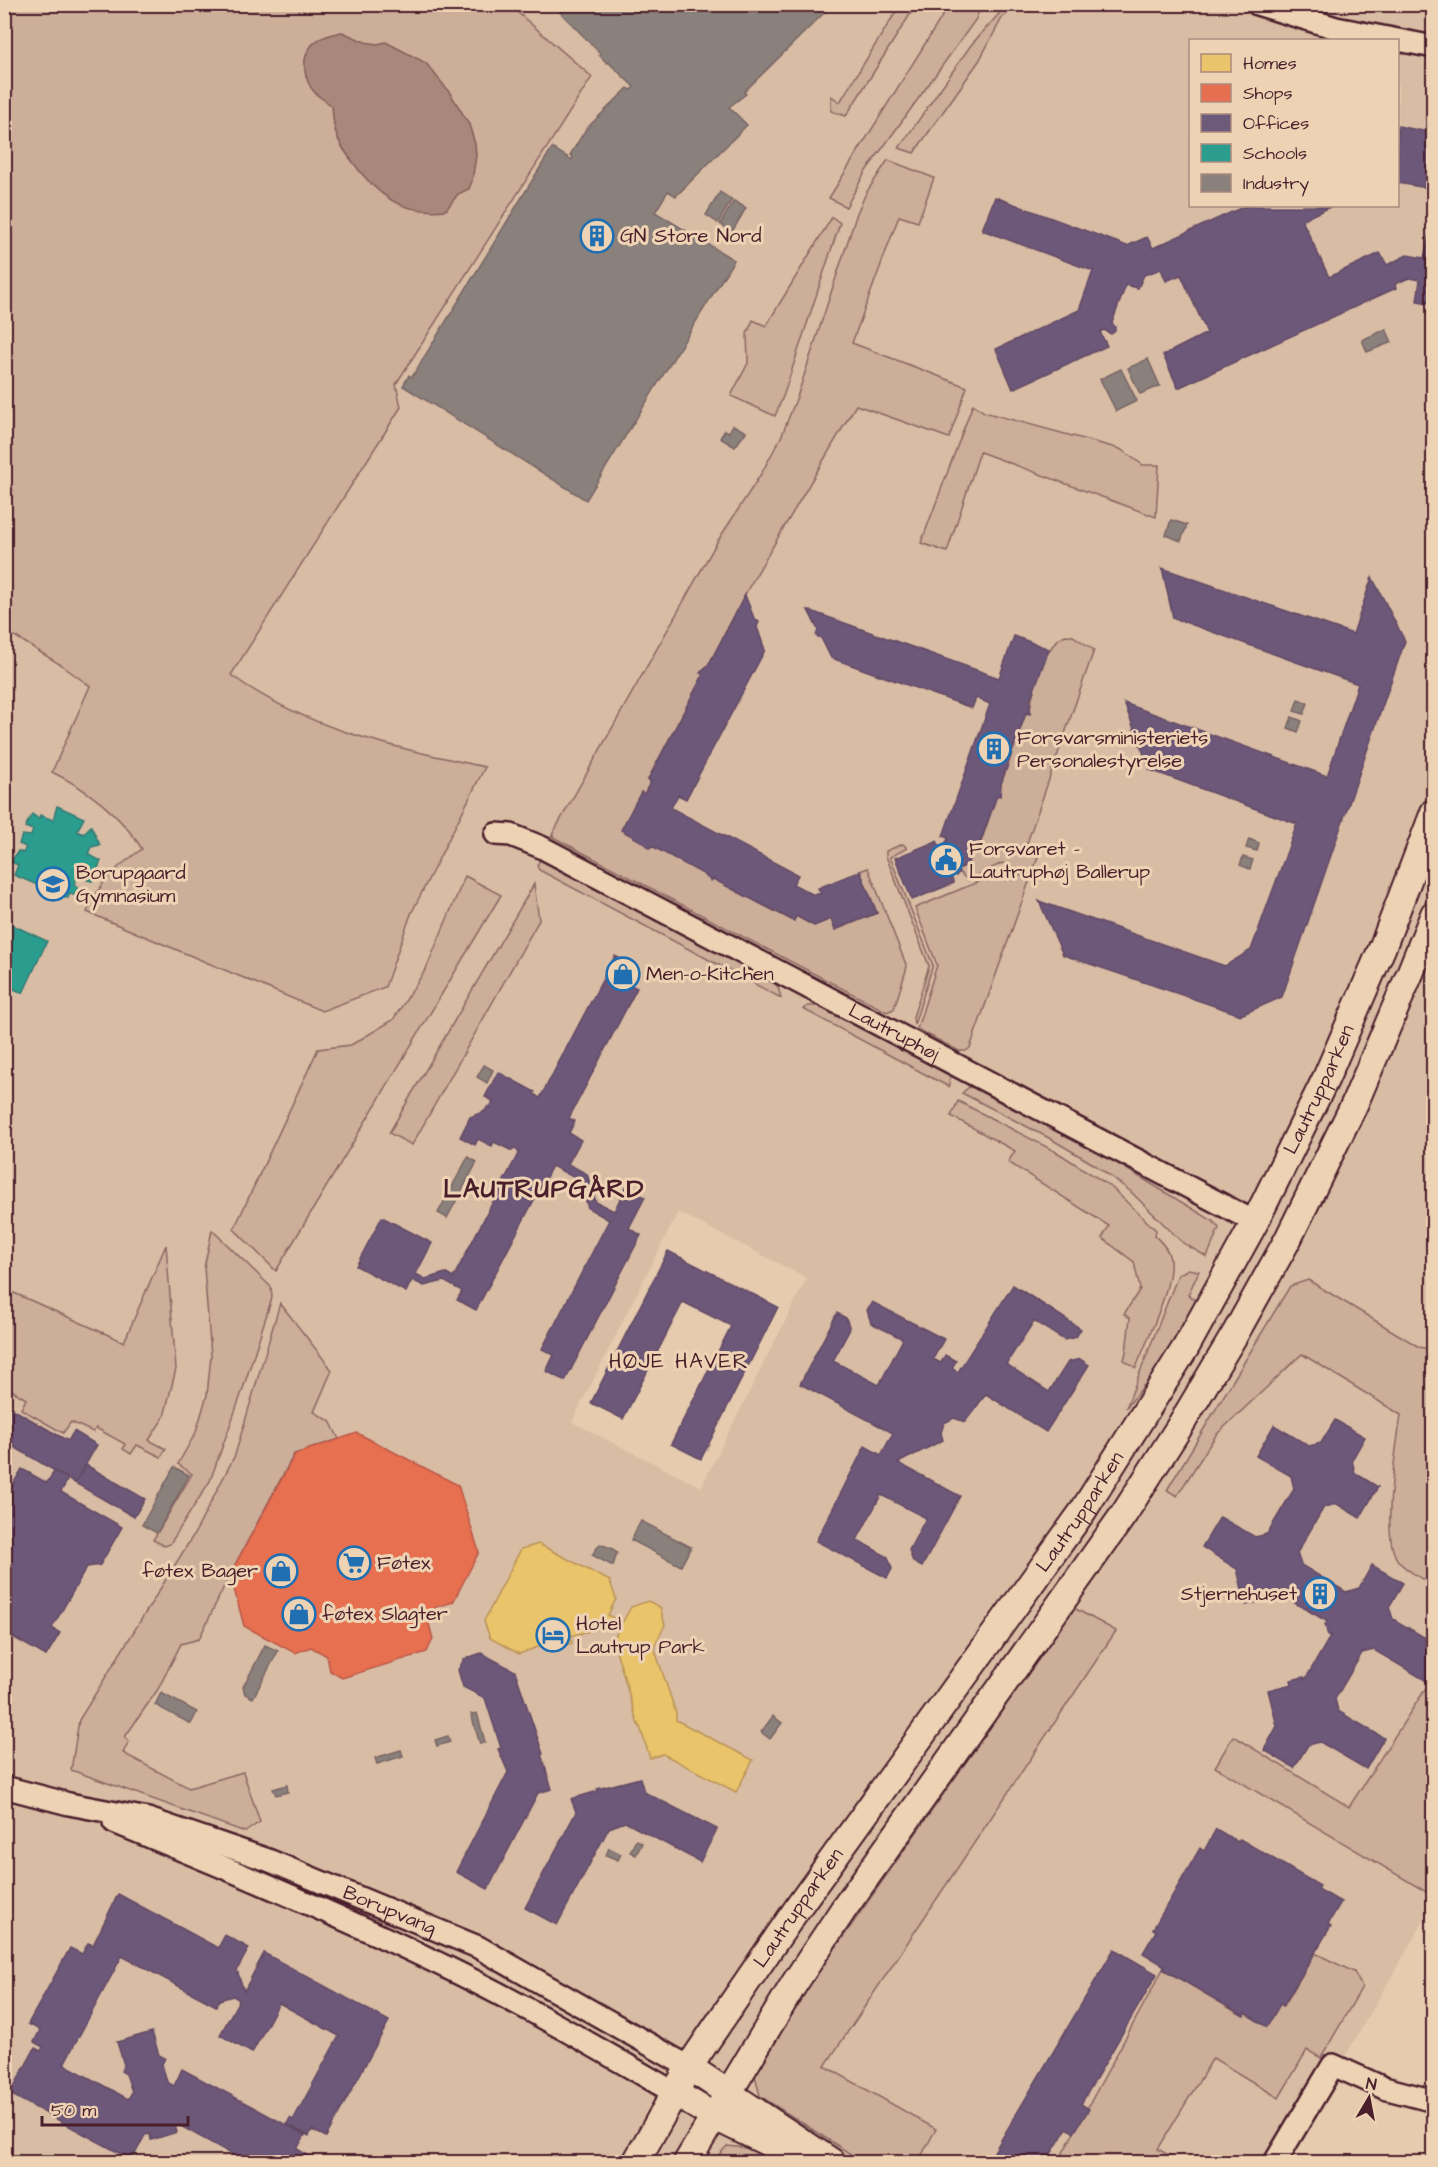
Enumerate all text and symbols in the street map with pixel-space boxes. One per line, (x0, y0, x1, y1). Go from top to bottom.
legend (1189, 39, 1399, 207)
text: Homes (1243, 51, 1297, 76)
text: Shops (1243, 81, 1293, 106)
text: Offices (1243, 111, 1309, 136)
text: Schools (1243, 141, 1307, 166)
text: Industry (1243, 171, 1309, 197)
building icon: GN Store Nord (579, 218, 615, 254)
place label: GN Store Nord (620, 222, 762, 250)
place label: Forsvarsministeriets Personalestyrelse (1017, 724, 1208, 776)
building icon: Forsvarsministeriets Personalestyrelse (976, 731, 1012, 767)
place label: Forsvaret - Lautruphøj Ballerup (969, 835, 1150, 886)
public building icon: Forsvaret - Lautruphøj Ballerup (928, 842, 964, 878)
place label: Borupgaard Gymnasium (76, 859, 186, 911)
school or university icon: Borupgaard Gymnasium (35, 866, 71, 902)
shop icon: Men-o-Kitchen (605, 956, 641, 992)
place label: Men-o-Kitchen (646, 960, 774, 988)
street label: Lautruphøj (843, 997, 945, 1068)
street label: Lautrupparken (1277, 1020, 1361, 1159)
district label: LAUTRUPGÅRD (443, 1171, 645, 1207)
district label: HØJE HAVER (609, 1347, 749, 1376)
street label: Lautrupparken (1029, 1446, 1131, 1578)
supermarket icon: Føtex (336, 1545, 372, 1581)
place label: Føtex (377, 1549, 431, 1577)
shop icon: føtex Bager (263, 1553, 299, 1589)
place label: føtex Bager (142, 1557, 258, 1586)
building icon: Stjernehuset (1302, 1576, 1338, 1612)
place label: Stjernehuset (1181, 1580, 1297, 1608)
shop icon: føtex Slagter (281, 1596, 317, 1632)
place label: føtex Slagter (322, 1600, 448, 1629)
place label: Hotel Lautrup Park (576, 1610, 705, 1661)
hotel icon: Hotel Lautrup Park (535, 1617, 571, 1653)
street label: Lautrupparken (747, 1842, 850, 1973)
street label: Borupvang (339, 1879, 441, 1943)
north arrow (1339, 2068, 1399, 2128)
text: N (1365, 2073, 1378, 2096)
scale bar (42, 2089, 188, 2127)
text: 50 m (51, 2098, 96, 2123)

